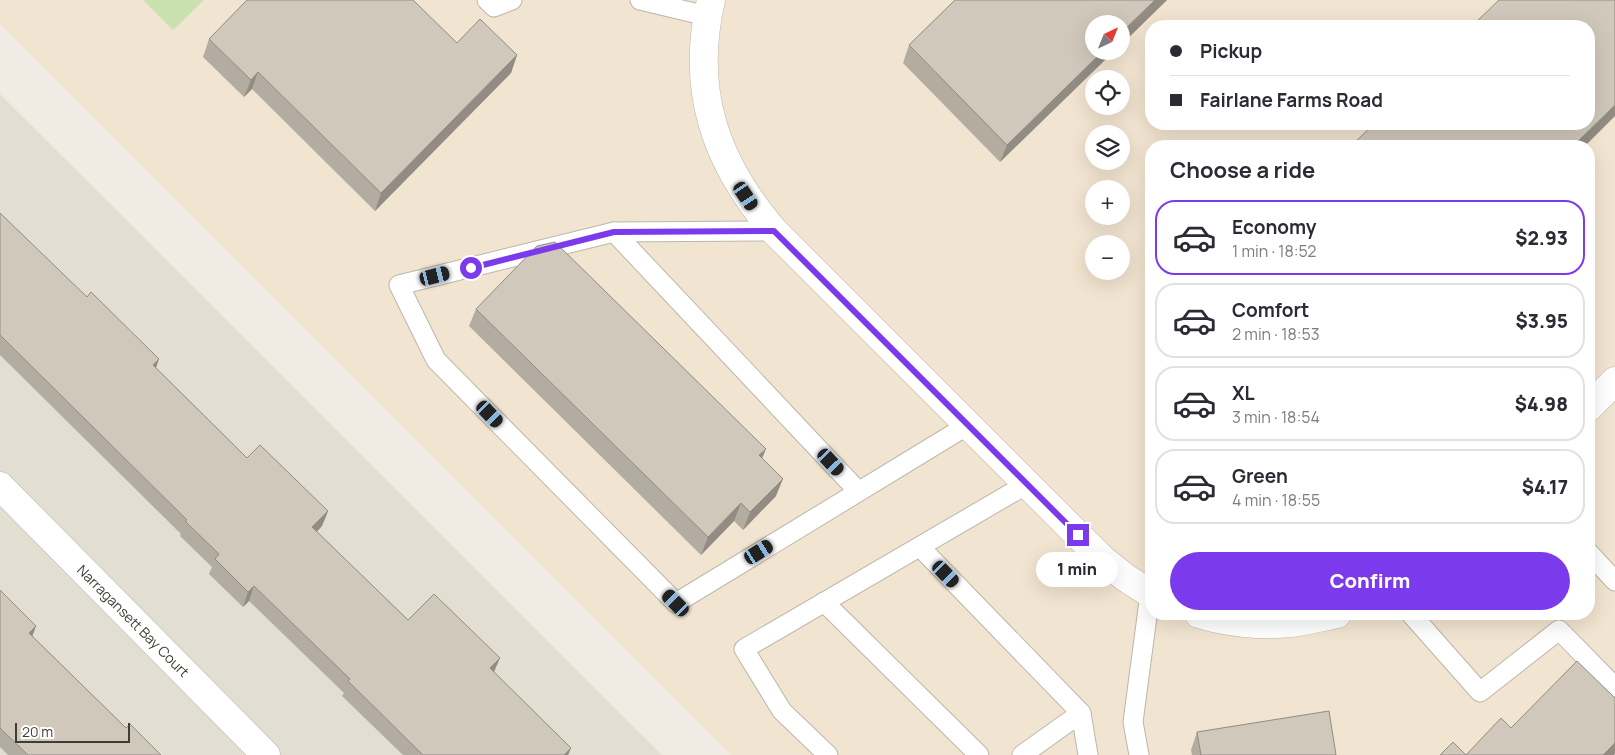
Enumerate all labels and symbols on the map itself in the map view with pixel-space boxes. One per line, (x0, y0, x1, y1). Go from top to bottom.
north arrow (1085, 15, 1130, 60)
car (731, 179, 760, 213)
route start (460, 257, 482, 279)
car (418, 265, 451, 287)
car (474, 398, 505, 430)
car (815, 446, 846, 478)
route end (1067, 524, 1089, 546)
car (742, 538, 775, 566)
callout: 1 min (1037, 552, 1119, 588)
car (930, 558, 961, 590)
street label: Narragansett Bay Court (73, 560, 194, 681)
car (660, 587, 691, 619)
scale bar (15, 720, 130, 743)

